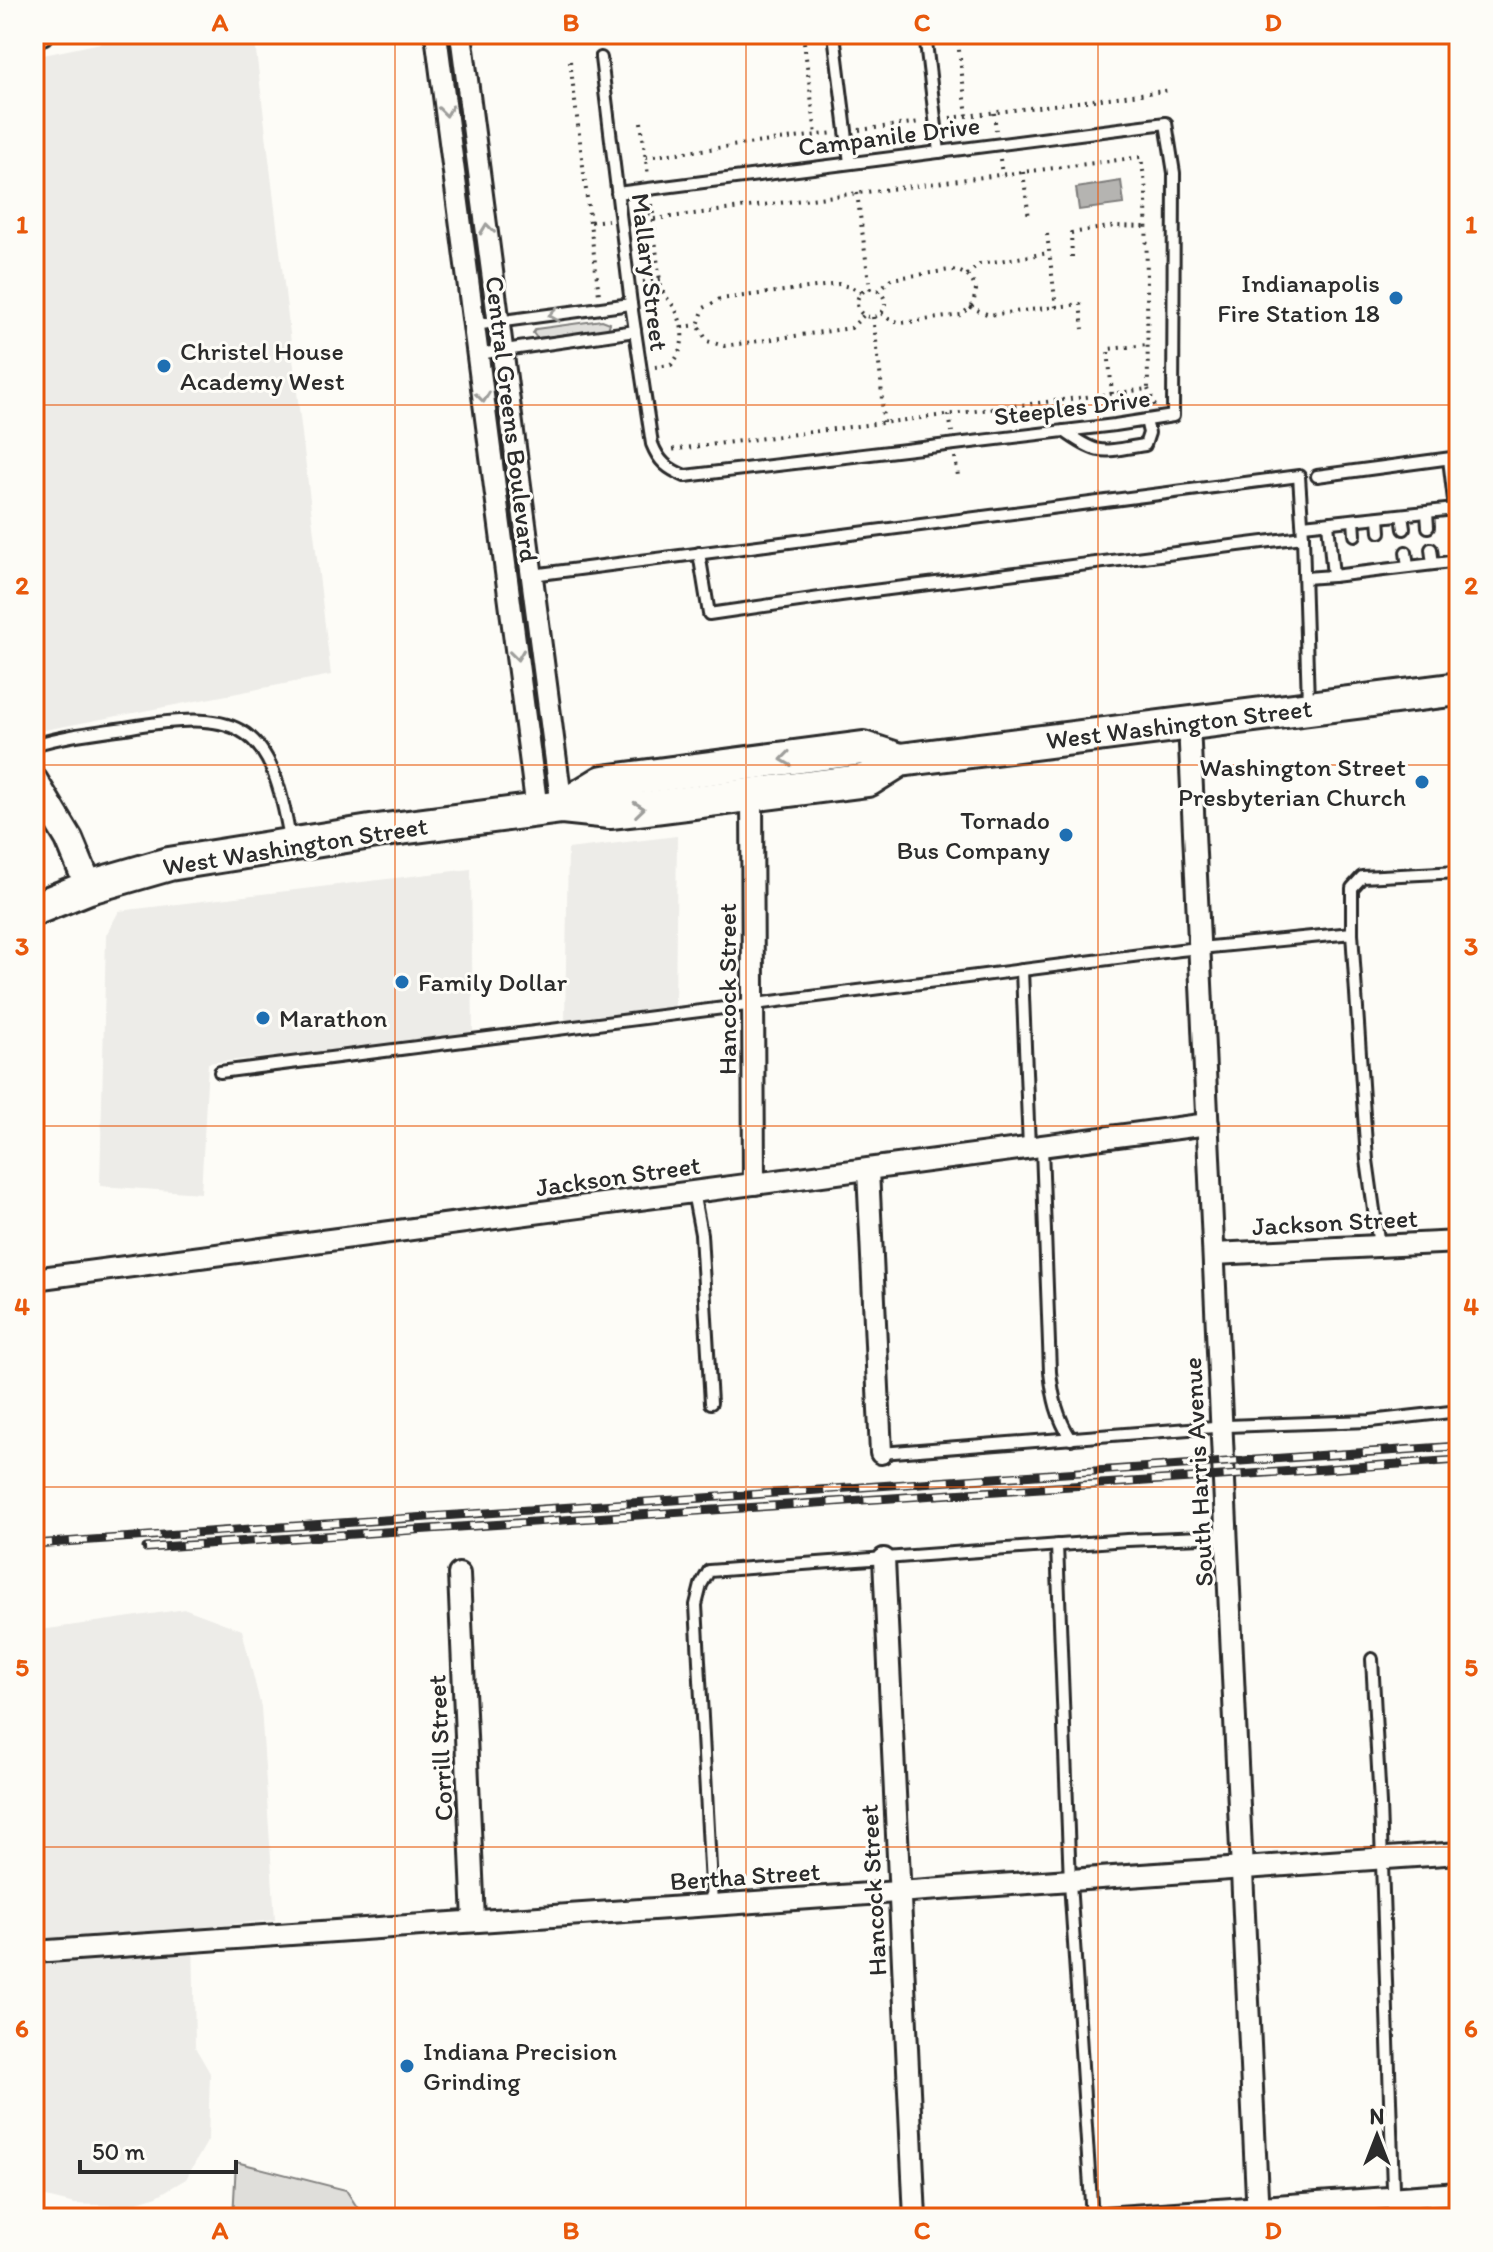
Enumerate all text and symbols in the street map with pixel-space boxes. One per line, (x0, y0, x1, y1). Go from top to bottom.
text: A (211, 6, 229, 38)
text: B (563, 6, 580, 38)
text: C (914, 6, 931, 38)
text: D (1264, 6, 1282, 38)
one-way arrow (437, 104, 454, 118)
street label: Campanile Drive (796, 109, 982, 163)
street label: Mallary Street (624, 191, 676, 353)
text: 1 (16, 208, 28, 240)
text: 1 (1465, 208, 1477, 240)
one-way arrow (479, 223, 496, 236)
place label: Indianapolis Fire Station 18 (1217, 267, 1380, 329)
street label: Central Greens Boulevard (479, 274, 545, 564)
marker: Indianapolis Fire Station 18 (1387, 289, 1405, 307)
one-way arrow (547, 306, 561, 323)
place label: Christel House Academy West (180, 335, 345, 397)
marker: Christel House Academy West (155, 357, 173, 375)
street label: Steeples Drive (992, 382, 1152, 432)
one-way arrow (475, 391, 492, 404)
text: 2 (15, 569, 29, 601)
text: 2 (1464, 569, 1478, 601)
one-way arrow (508, 649, 525, 662)
street label: West Washington Street (1044, 692, 1314, 756)
one-way arrow (779, 750, 793, 767)
place label: Washington Street Presbyterian Church (1178, 751, 1406, 813)
marker: Washington Street Presbyterian Church (1413, 773, 1431, 791)
one-way arrow (633, 800, 646, 817)
place label: Tornado Bus Company (896, 804, 1050, 866)
street label: West Washington Street (160, 809, 430, 883)
marker: Tornado Bus Company (1057, 826, 1075, 844)
street label: Hancock Street (711, 903, 743, 1075)
text: 3 (15, 930, 29, 962)
text: 3 (1464, 930, 1478, 962)
place label: Family Dollar (418, 966, 568, 998)
marker: Family Dollar (393, 973, 411, 991)
place label: Marathon (279, 1002, 388, 1034)
marker: Marathon (254, 1009, 272, 1027)
street label: Jackson Street (534, 1149, 703, 1203)
street label: Jackson Street (1251, 1202, 1419, 1242)
text: 4 (14, 1290, 30, 1322)
text: 4 (1463, 1290, 1479, 1322)
street label: South Harris Avenue (1176, 1356, 1220, 1588)
text: 5 (15, 1651, 29, 1683)
text: 5 (1464, 1651, 1478, 1683)
street label: Corrill Street (420, 1674, 460, 1822)
street label: Hancock Street (853, 1803, 893, 1977)
street label: Bertha Street (669, 1855, 821, 1897)
text: 6 (15, 2012, 29, 2044)
text: 6 (1464, 2012, 1478, 2044)
place label: Indiana Precision Grinding (423, 2035, 618, 2097)
marker: Indiana Precision Grinding (398, 2057, 416, 2075)
north arrow (1337, 2096, 1417, 2176)
text: N (1370, 2103, 1384, 2130)
scale bar (80, 2124, 236, 2174)
text: 50 m (92, 2137, 145, 2166)
text: A (211, 2214, 229, 2246)
text: B (563, 2214, 580, 2246)
text: C (914, 2214, 931, 2246)
text: D (1264, 2214, 1282, 2246)

